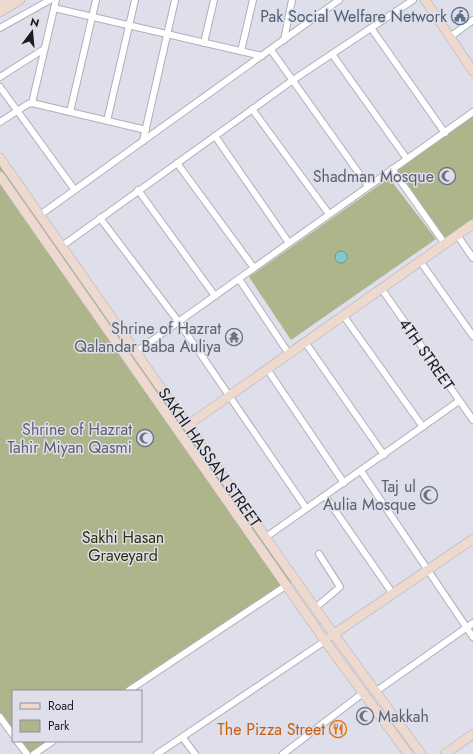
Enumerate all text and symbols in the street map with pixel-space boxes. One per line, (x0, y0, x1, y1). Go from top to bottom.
place label: Pak Social Welfare Network (260, 5, 448, 28)
public building icon: Pak Social Welfare Network (450, 6, 470, 26)
north arrow (12, 12, 52, 52)
text: N (28, 13, 41, 31)
place label: Shadman Mosque (313, 165, 434, 188)
mosque icon: Shadman Mosque (437, 166, 457, 186)
street label: 4TH STREET (393, 314, 460, 395)
place label: Shrine of Hazrat Qalandar Baba Auliya (74, 317, 221, 358)
temple icon: Shrine of Hazrat Qalandar Baba Auliya (224, 327, 244, 347)
street label: SAKHI HASSAN STREET (153, 383, 267, 532)
place label: Shrine of Hazrat Tahir Miyan Qasmi (7, 418, 132, 459)
mosque icon: Shrine of Hazrat Tahir Miyan Qasmi (135, 428, 155, 448)
place label: Taj ul Aulia Mosque (323, 475, 416, 516)
mosque icon: Taj ul Aulia Mosque (419, 485, 439, 505)
park label: Sakhi Hasan Graveyard (82, 526, 164, 567)
legend (12, 690, 142, 742)
text: Road (48, 697, 74, 715)
place label: Makkah (378, 705, 429, 728)
mosque icon: Makkah (355, 706, 375, 726)
text: Park (48, 717, 70, 735)
place label: The Pizza Street (217, 718, 325, 741)
restaurant icon: The Pizza Street (328, 719, 348, 739)

